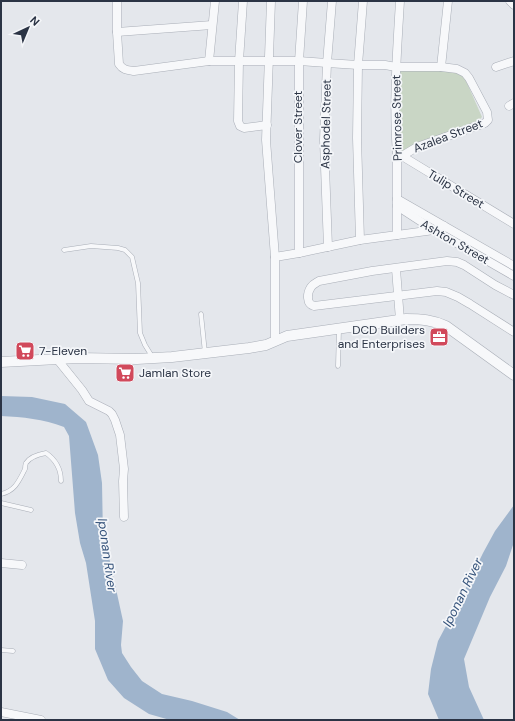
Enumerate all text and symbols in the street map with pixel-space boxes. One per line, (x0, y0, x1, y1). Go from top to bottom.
north arrow (8, 8, 48, 48)
text: N (27, 13, 43, 29)
street label: Primrose Street (388, 74, 406, 161)
street label: Asphodel Street (317, 79, 335, 169)
street label: Clover Street (290, 90, 306, 163)
street label: Azalea Street (411, 115, 485, 157)
street label: Tulip Street (425, 166, 487, 212)
street label: Ashton Street (418, 216, 492, 268)
place label: DCD Builders and Enterprises (338, 322, 425, 352)
office icon: DCD Builders and Enterprises (428, 326, 450, 348)
supermarket icon: 7-Eleven (14, 340, 36, 362)
place label: 7-Eleven (39, 343, 87, 359)
supermarket icon: Jamlan Store (114, 362, 136, 384)
place label: Jamlan Store (139, 365, 211, 381)
water label: Iponan River (94, 517, 121, 594)
water label: Iponan River (438, 554, 487, 629)

